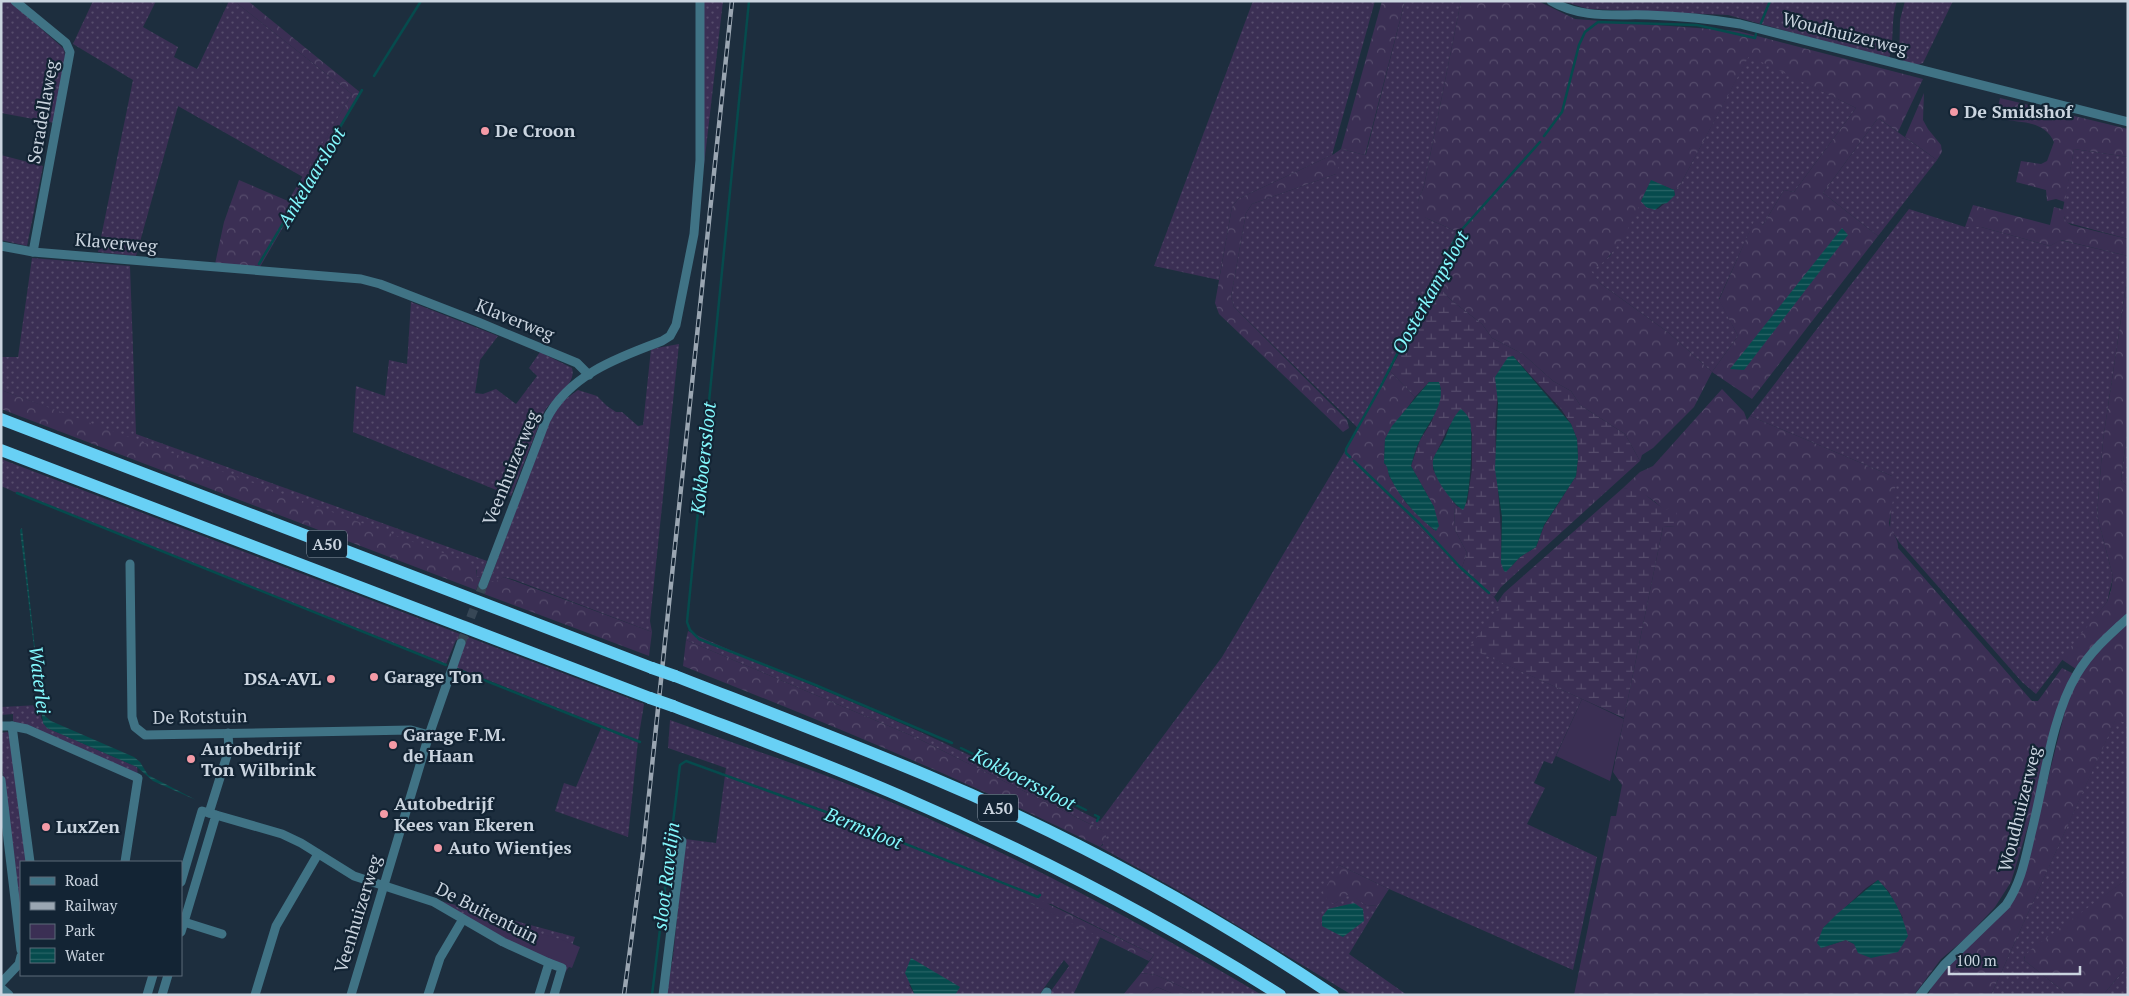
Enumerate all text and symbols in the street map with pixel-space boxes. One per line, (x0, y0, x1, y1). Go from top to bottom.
street label: Woudhuizerweg (1780, 6, 1911, 60)
street label: Seradellaweg (21, 57, 63, 166)
place label: De Smidshof (1964, 99, 2074, 123)
marker: De Smidshof (1948, 106, 1960, 118)
place label: De Croon (495, 118, 576, 142)
water label: Ankelaarsloot (270, 122, 351, 232)
marker: De Croon (479, 125, 491, 137)
water label: Oosterkampsloot (1385, 225, 1474, 358)
street label: Klaverweg (74, 226, 159, 258)
street label: Klaverweg (473, 292, 559, 346)
water label: Kokboerssloot (684, 400, 721, 516)
street label: Veenhuizerweg (476, 406, 544, 529)
road number: A50 (307, 530, 347, 558)
water label: Waterlei (24, 644, 57, 716)
place label: Garage Ton (384, 664, 483, 688)
place label: DSA-AVL (244, 666, 321, 690)
marker: Garage Ton (368, 671, 380, 683)
marker: DSA-AVL (325, 673, 337, 685)
street label: De Rotstuin (152, 703, 248, 729)
place label: Garage F.M. de Haan (403, 722, 506, 767)
place label: Autobedrijf Ton Wilbrink (201, 736, 317, 781)
marker: Garage F.M. de Haan (387, 739, 399, 751)
water label: Kokboerssloot (967, 741, 1081, 816)
street label: Woudhuizerweg (1992, 743, 2046, 874)
marker: Autobedrijf Ton Wilbrink (185, 753, 197, 765)
place label: Autobedrijf Kees van Ekeren (394, 791, 535, 836)
road number: A50 (978, 794, 1018, 821)
water label: Bermsloot (821, 800, 907, 855)
marker: Autobedrijf Kees van Ekeren (378, 808, 390, 820)
place label: LuxZen (56, 814, 120, 838)
marker: LuxZen (40, 821, 52, 833)
water label: sloot Ravelijn (646, 821, 685, 931)
place label: Auto Wientjes (448, 835, 572, 859)
marker: Auto Wientjes (432, 842, 444, 854)
street label: Veenhuizerweg (328, 851, 386, 976)
legend (20, 861, 182, 976)
text: Road (65, 870, 98, 890)
street label: De Buitentuin (432, 876, 543, 948)
text: Railway (65, 895, 118, 915)
text: Park (65, 920, 95, 940)
scale bar (1949, 944, 2080, 976)
text: Water (65, 945, 105, 965)
text: 100 m (1956, 950, 1997, 970)

